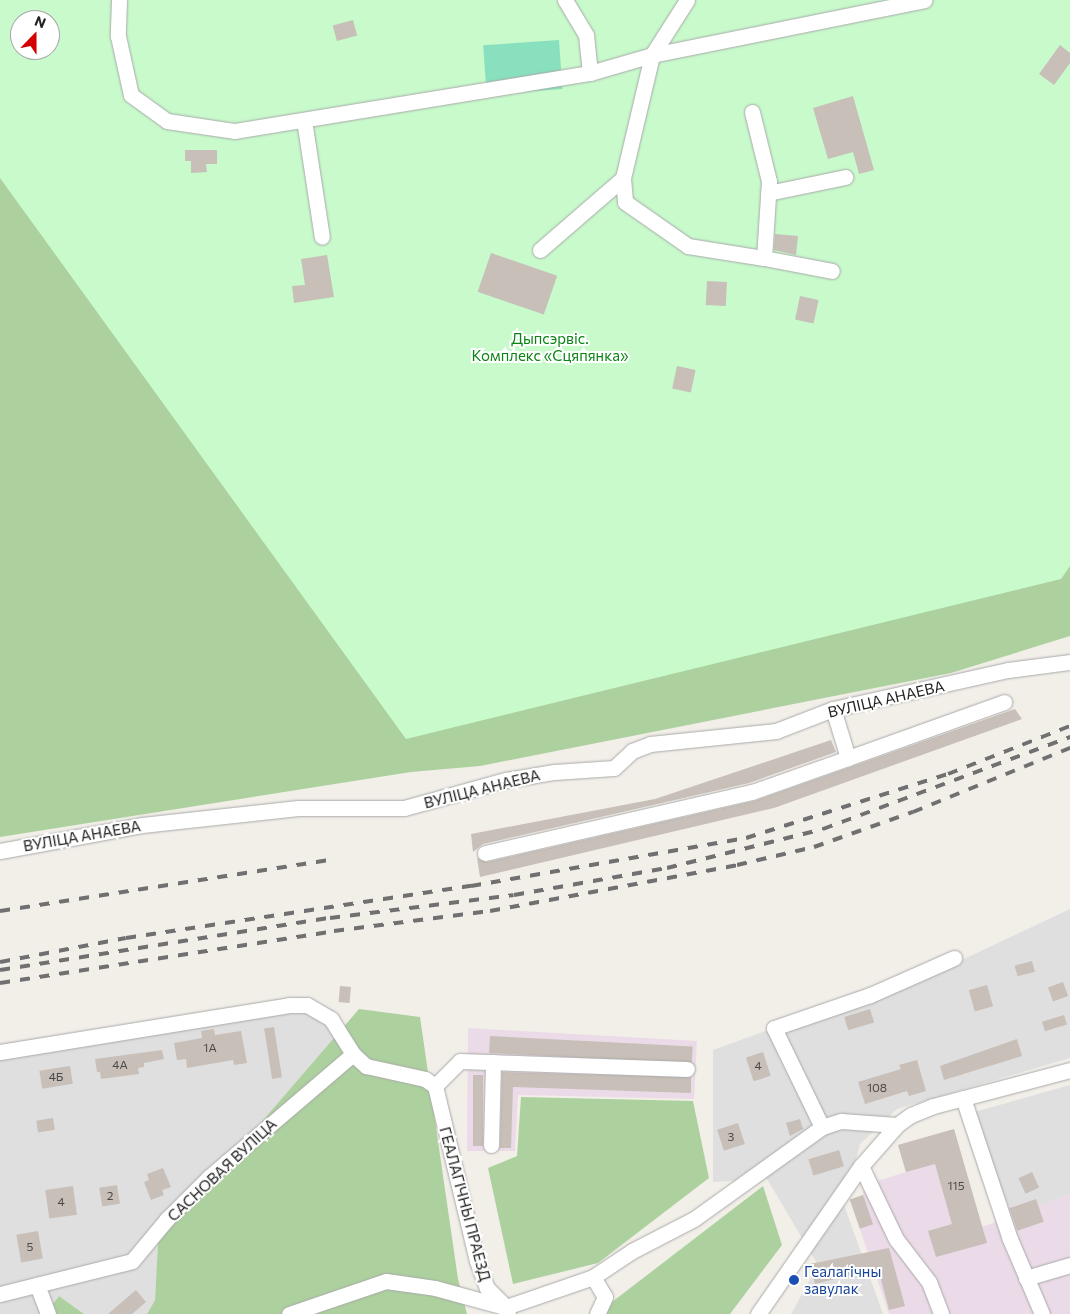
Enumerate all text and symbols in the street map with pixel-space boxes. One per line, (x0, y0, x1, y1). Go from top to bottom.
north arrow (10, 10, 60, 60)
text: N (32, 12, 48, 31)
park label: Дыпсэрвіс. Комплекс «Сцяпянка» (472, 329, 628, 364)
street label: ВУЛІЦА АНАЕВА (826, 677, 946, 721)
street label: ВУЛІЦА АНАЕВА (422, 766, 542, 812)
street label: ВУЛІЦА АНАЕВА (22, 817, 142, 855)
house number: 1А (203, 1041, 217, 1055)
house number: 4А (112, 1058, 128, 1072)
house number: 4 (754, 1059, 762, 1073)
house number: 4Б (49, 1070, 63, 1084)
house number: 108 (867, 1081, 887, 1095)
street label: САСНОВАЯ ВУЛІЦА (164, 1115, 280, 1225)
street label: ГЕАЛАГІЧНЫ ПРАЕЗД (436, 1125, 494, 1283)
house number: 3 (728, 1130, 734, 1144)
house number: 115 (947, 1179, 965, 1193)
house number: 2 (107, 1189, 113, 1203)
house number: 4 (57, 1195, 65, 1209)
house number: 5 (27, 1240, 33, 1254)
place label: Геалагічны завулак (804, 1262, 881, 1297)
marker: Геалагічны завулак (788, 1274, 800, 1286)

